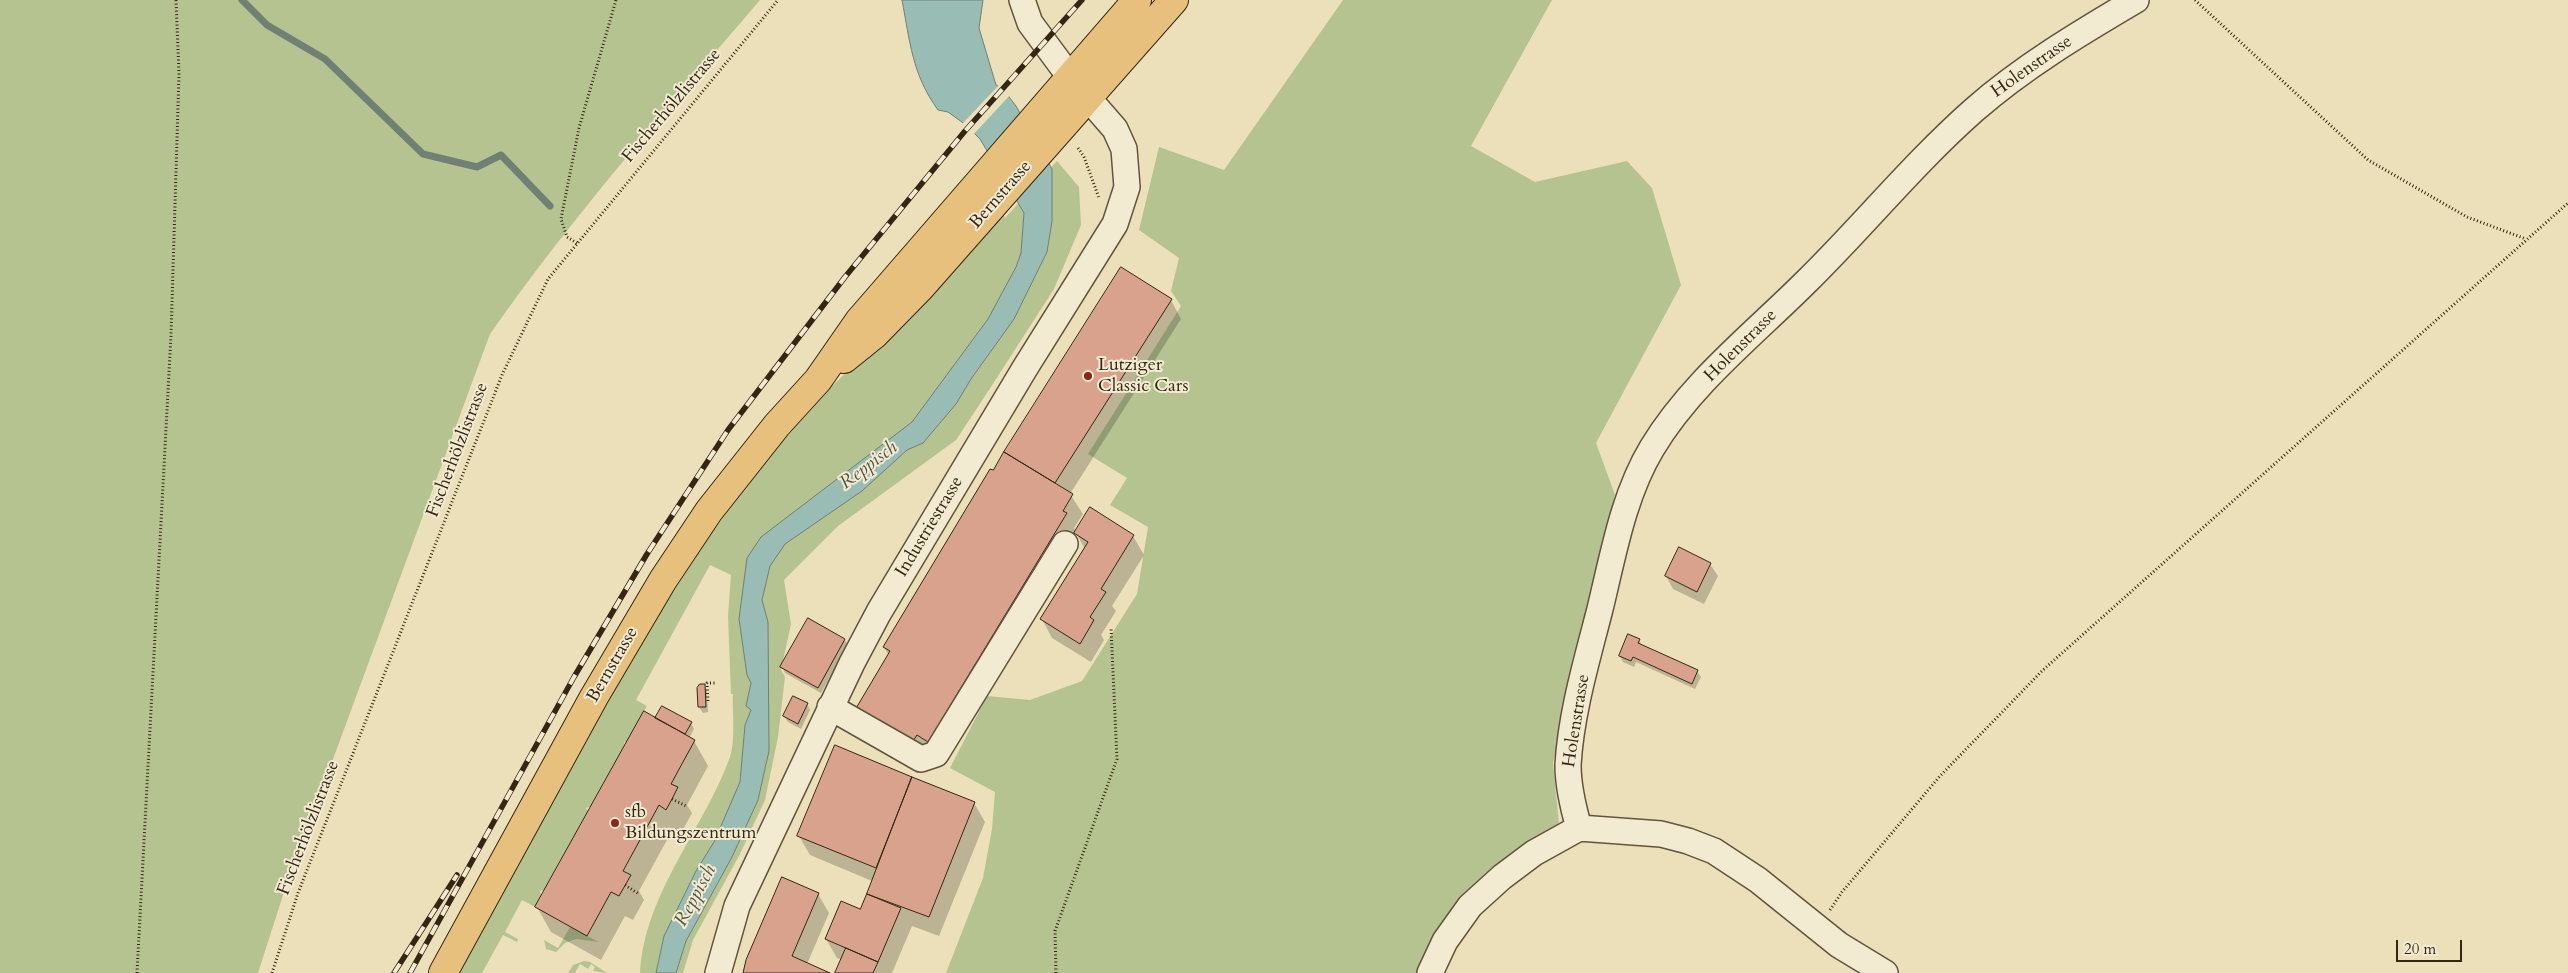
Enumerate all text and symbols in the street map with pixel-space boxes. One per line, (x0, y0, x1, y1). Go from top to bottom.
street label: Holenstrasse (1987, 31, 2077, 103)
street label: Fischerhölzlistrasse (618, 45, 726, 167)
street label: Bernstrasse (965, 156, 1037, 234)
street label: Holenstrasse (1700, 305, 1782, 387)
place label: Lutziger Classic Cars (1098, 355, 1188, 398)
marker: Lutziger Classic Cars (1082, 370, 1094, 382)
street label: Fischerhölzlistrasse (422, 380, 494, 520)
water label: Reppisch (836, 437, 902, 495)
street label: Industriestrasse (891, 473, 969, 581)
street label: Bernstrasse (583, 623, 643, 707)
street label: Holenstrasse (1559, 673, 1595, 769)
street label: Fischerhölzlistrasse (273, 758, 345, 898)
place label: sfb Bildungszentrum (625, 802, 756, 844)
marker: sfb Bildungszentrum (609, 817, 621, 829)
water label: Reppisch (670, 861, 722, 931)
scale bar (2398, 930, 2464, 962)
text: 20 m (2404, 939, 2436, 959)

